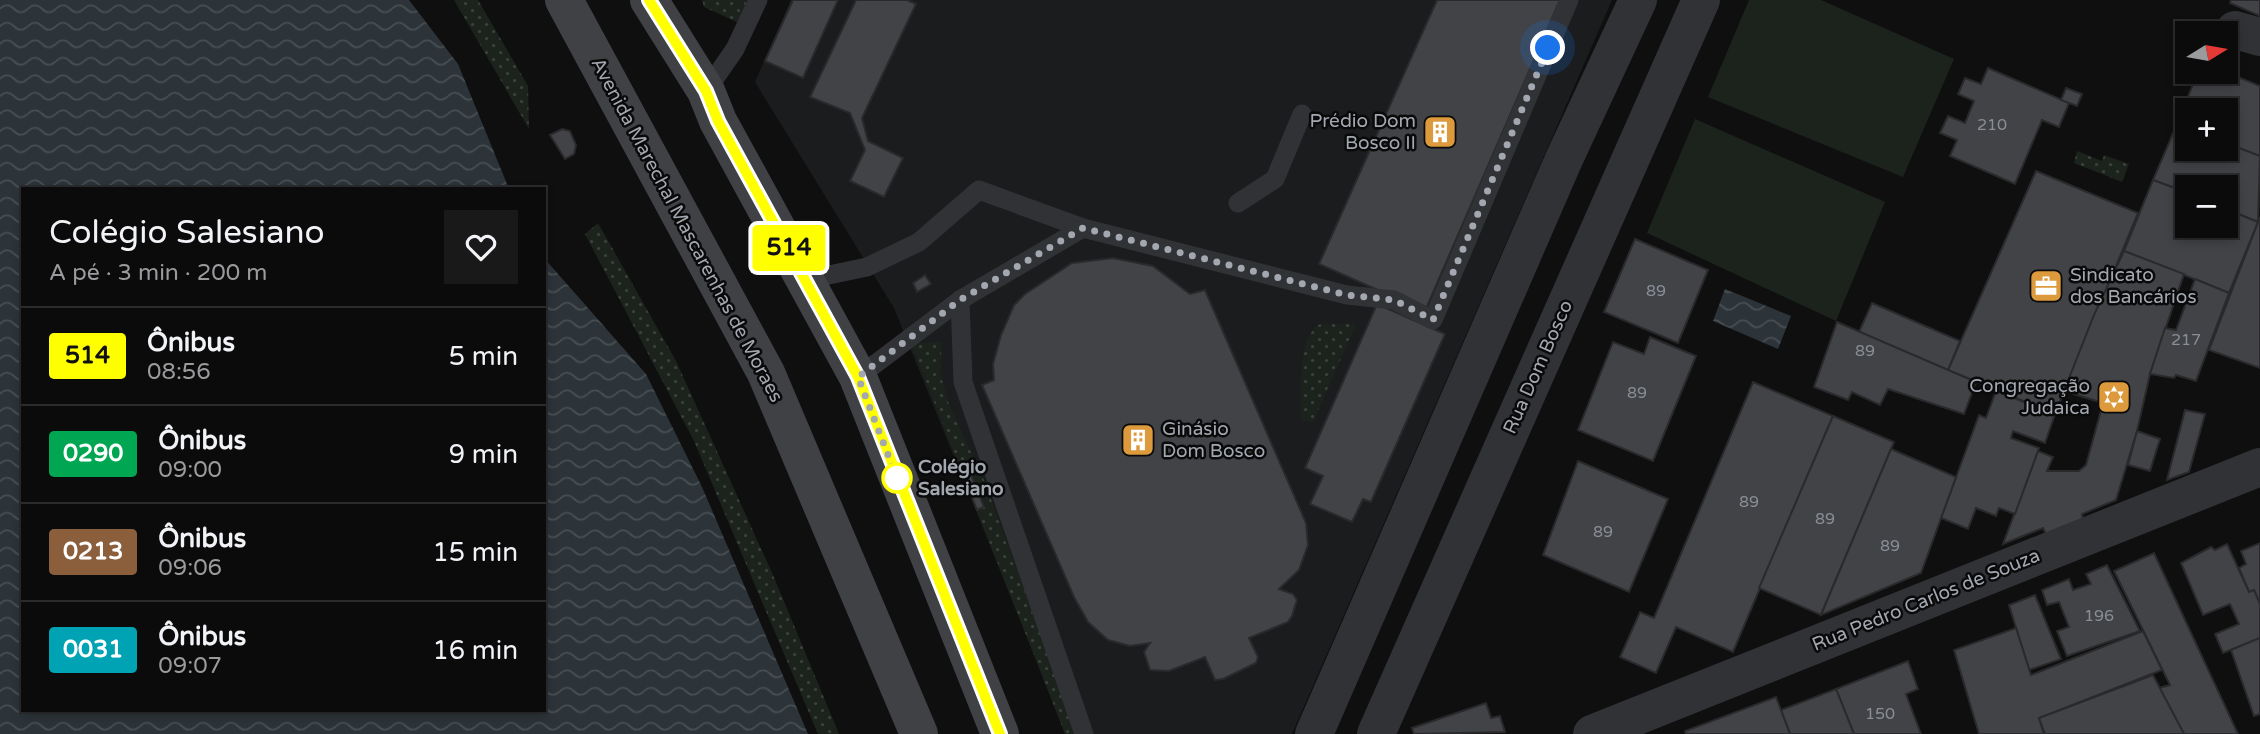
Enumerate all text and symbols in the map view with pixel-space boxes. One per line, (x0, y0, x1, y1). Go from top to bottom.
north arrow (2175, 21, 2238, 84)
map controls (2175, 21, 2238, 238)
your location (1530, 30, 1565, 65)
street label: Avenida Marechal Mascarenhas de Moraes (587, 54, 787, 406)
button: + (2175, 98, 2238, 161)
place label: Prédio Dom Bosco II (1310, 110, 1416, 154)
building icon: Prédio Dom Bosco II (1421, 113, 1459, 151)
house number: 210 (1977, 115, 2007, 135)
button: − (2175, 175, 2238, 238)
button: heart (444, 210, 518, 284)
text: Colégio Salesiano (49, 213, 325, 252)
line badge: 514 (749, 225, 829, 271)
text: 514 (766, 233, 812, 262)
text: A pé · 3 min · 200 m (49, 259, 267, 287)
place label: Sindicato dos Bancários (2070, 264, 2197, 308)
office icon: Sindicato dos Bancários (2027, 267, 2065, 305)
house number: 89 (1646, 281, 1666, 301)
street label: Rua Dom Bosco (1499, 297, 1577, 437)
text: Ônibus (147, 327, 235, 358)
house number: 217 (2171, 330, 2201, 350)
text: 514 (65, 341, 110, 370)
text: 5 min (449, 341, 518, 372)
house number: 89 (1855, 341, 1875, 361)
text: 08:56 (147, 358, 211, 386)
place label: Congregação Judaica (1969, 375, 2090, 419)
synagogue icon: Congregação Judaica (2095, 378, 2133, 416)
house number: 89 (1627, 383, 1647, 403)
place label: Ginásio Dom Bosco (1162, 418, 1265, 462)
building icon: Ginásio Dom Bosco (1119, 421, 1157, 459)
text: Ônibus (158, 425, 246, 456)
text: 0290 (63, 439, 123, 468)
text: 9 min (449, 439, 518, 470)
text: 09:00 (158, 456, 222, 484)
place label: Colégio Salesiano (918, 456, 1004, 500)
marker: Colégio Salesiano (882, 463, 912, 493)
house number: 89 (1739, 492, 1759, 512)
house number: 89 (1815, 509, 1835, 529)
house number: 89 (1593, 522, 1613, 542)
text: Ônibus (158, 523, 246, 554)
house number: 89 (1880, 536, 1900, 556)
text: 0213 (63, 537, 123, 566)
text: 15 min (432, 537, 518, 568)
street label: Rua Pedro Carlos de Souza (1809, 544, 2043, 656)
text: 09:06 (158, 554, 222, 582)
house number: 196 (2084, 606, 2114, 626)
text: Ônibus (158, 621, 246, 652)
text: 0031 (63, 635, 123, 664)
text: 16 min (432, 635, 518, 666)
text: 09:07 (158, 652, 222, 680)
house number: 150 (1865, 704, 1895, 724)

